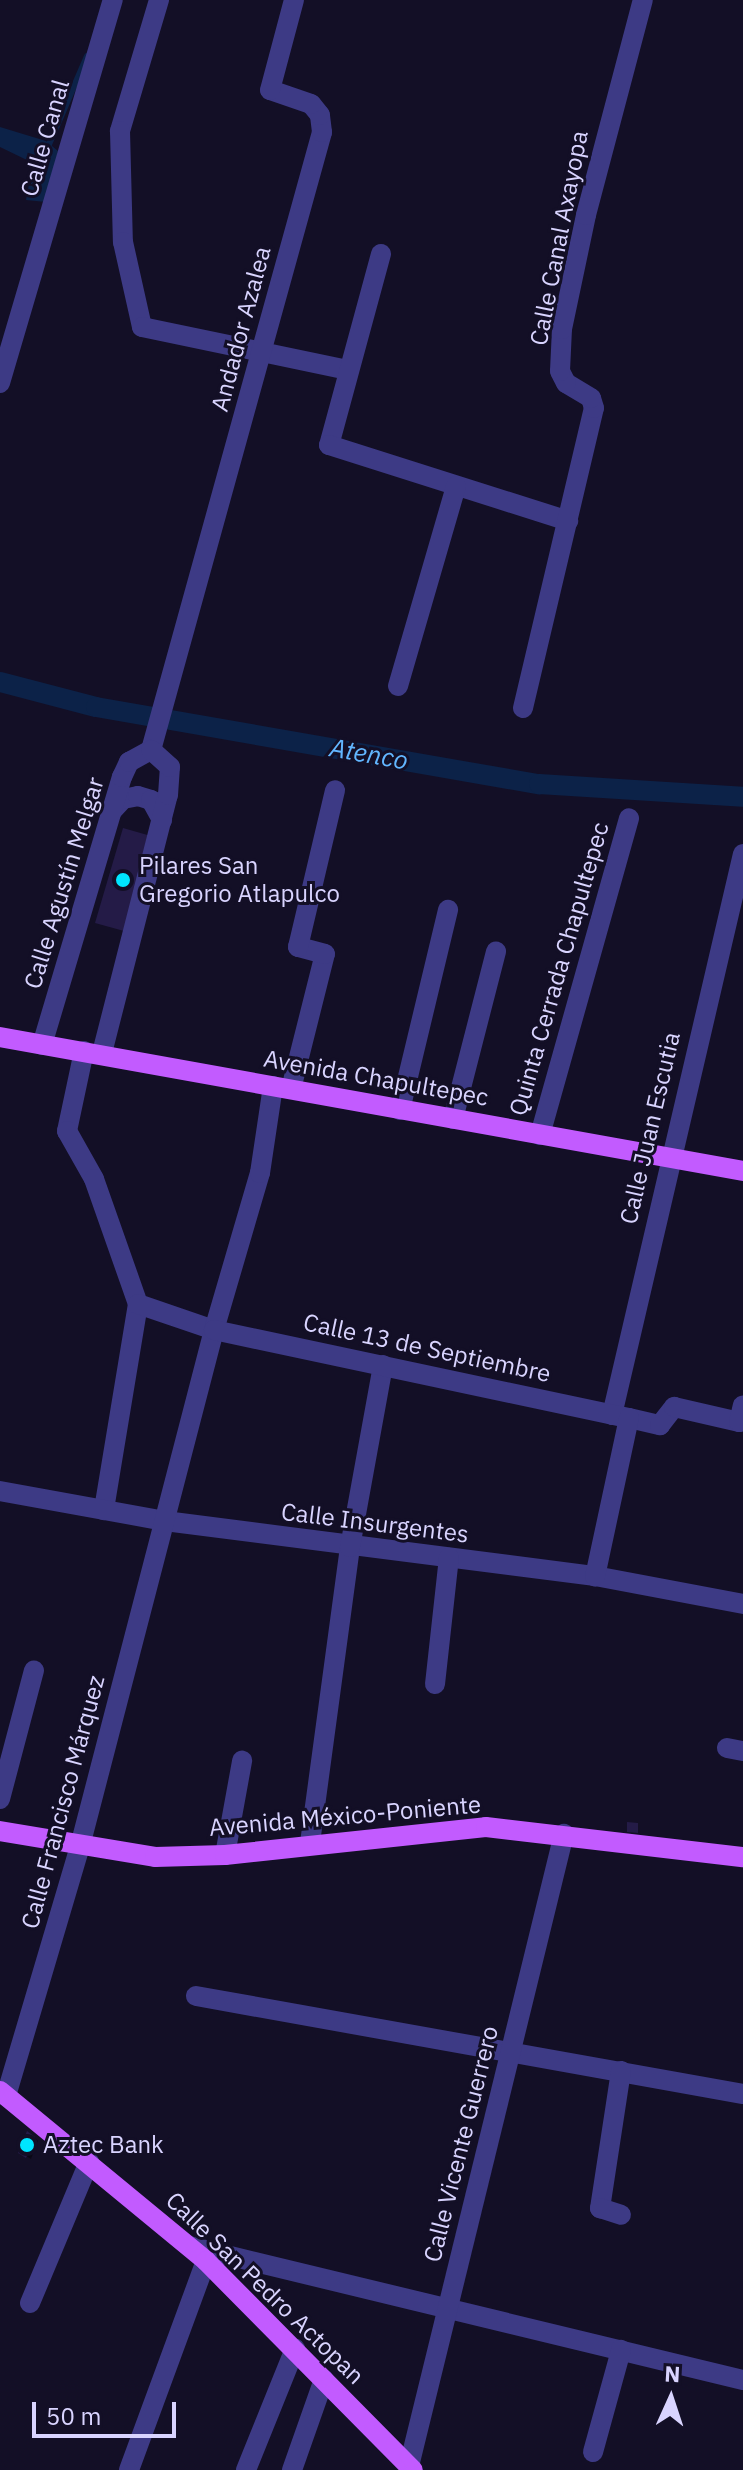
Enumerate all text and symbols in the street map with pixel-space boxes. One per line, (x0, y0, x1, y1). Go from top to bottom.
street label: Calle Canal (15, 76, 75, 200)
street label: Calle Canal Axayopa (524, 128, 594, 348)
street label: Andador Azalea (205, 243, 277, 415)
water label: Atenco (327, 732, 411, 776)
street label: Calle Agustín Melgar (18, 774, 110, 992)
street label: Quinta Cerrada Chapultepec (503, 819, 615, 1119)
place label: Pilares San Gregorio Atlapulco (139, 852, 340, 908)
marker: Pilares San Gregorio Atlapulco (114, 871, 132, 889)
street label: Calle Juan Escutia (614, 1029, 686, 1227)
street label: Avenida Chapultepec (261, 1044, 491, 1112)
street label: Calle 13 de Septiembre (301, 1308, 553, 1388)
street label: Calle Insurgentes (280, 1497, 470, 1549)
street label: Calle Francisco Márquez (15, 1672, 111, 1932)
street label: Avenida México-Poniente (208, 1790, 482, 1842)
street label: Calle Vicente Guerrero (418, 2023, 504, 2265)
place label: Aztec Bank (43, 2131, 164, 2159)
marker: Aztec Bank (18, 2136, 36, 2154)
street label: Calle San Pedro Actopan (160, 2186, 370, 2390)
north arrow (631, 2358, 711, 2438)
text: N (664, 2359, 681, 2388)
scale bar (36, 2386, 180, 2436)
text: 50 m (46, 2400, 101, 2432)

